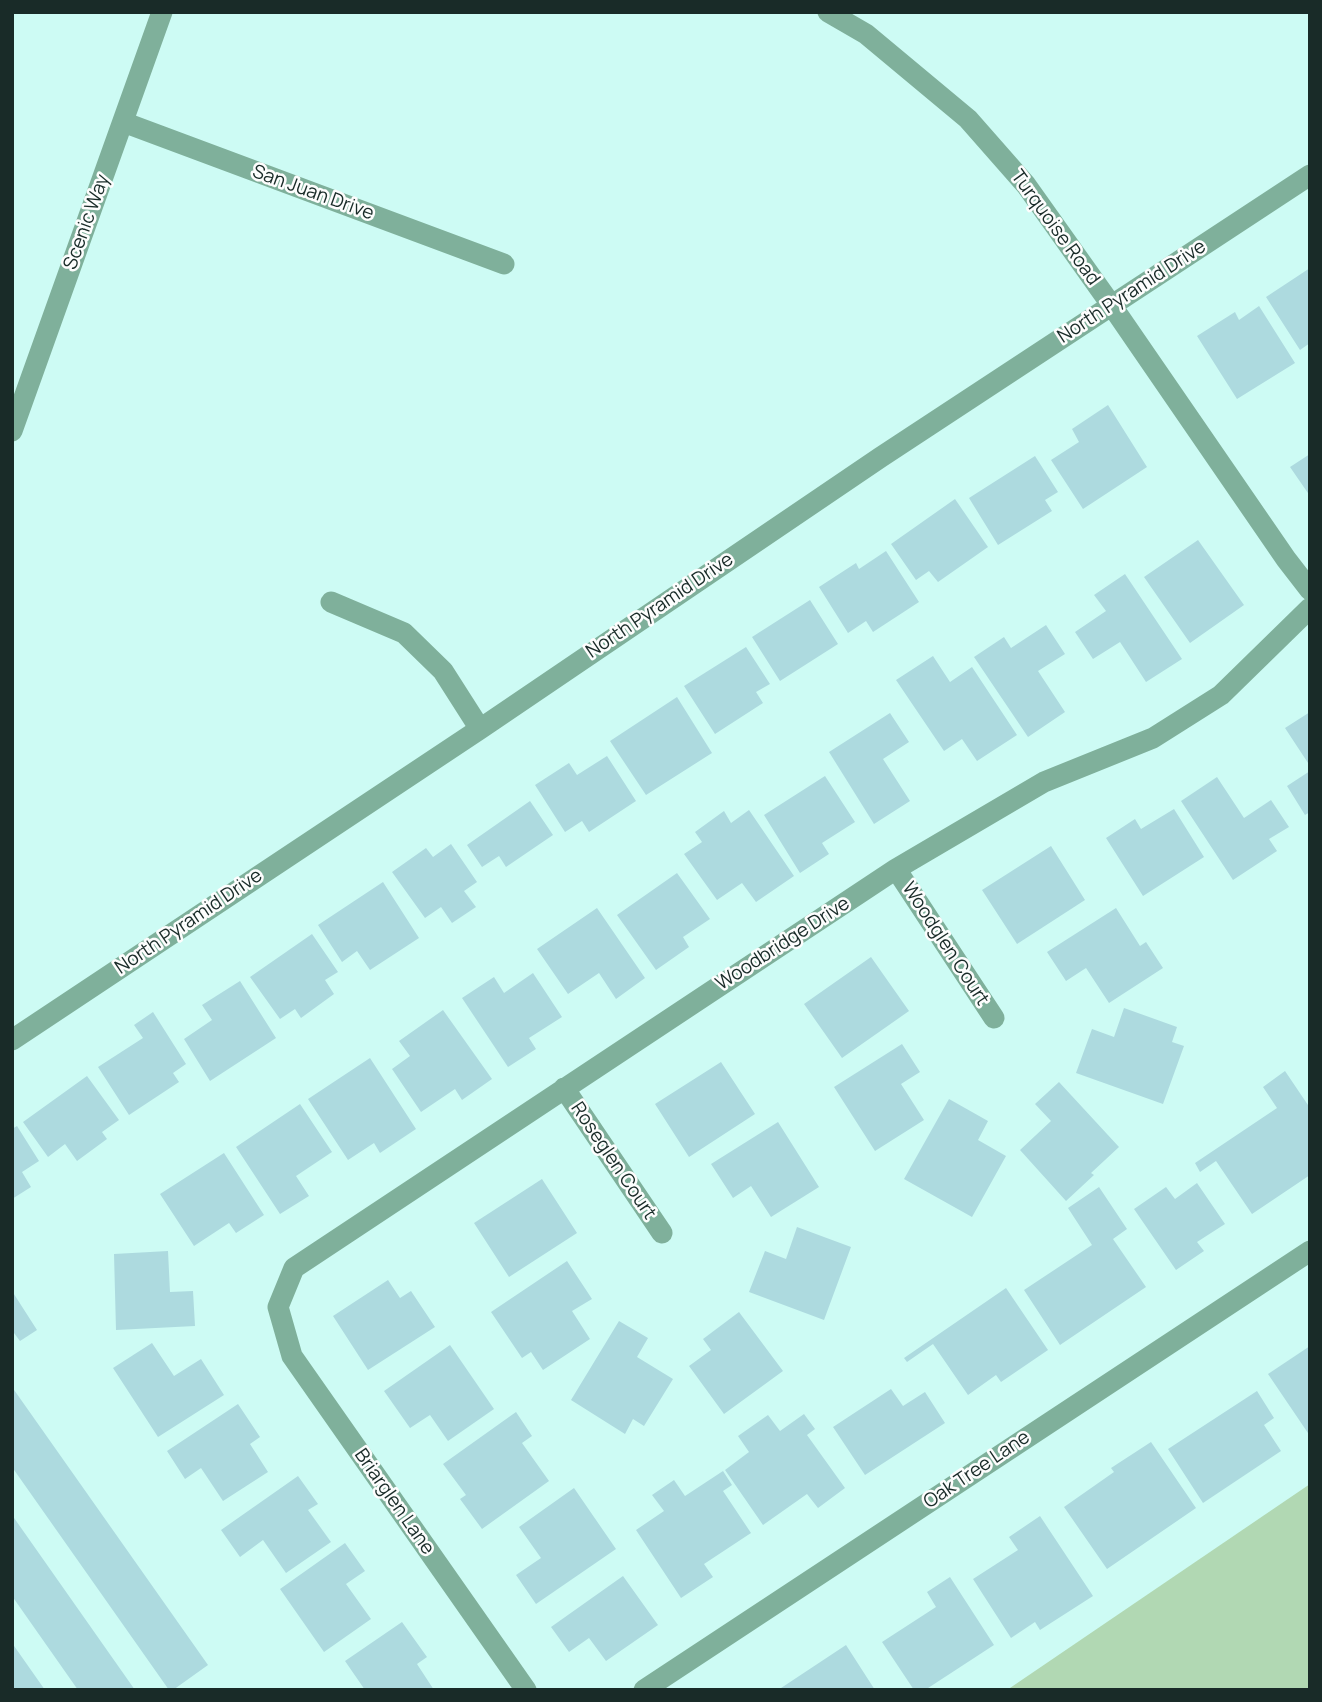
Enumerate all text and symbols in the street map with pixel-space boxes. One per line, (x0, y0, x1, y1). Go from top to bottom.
street label: San Juan Drive (249, 160, 377, 226)
street label: Turquoise Road (1006, 166, 1104, 290)
street label: Scenic Way (59, 171, 115, 273)
street label: North Pyramid Drive (1054, 236, 1210, 348)
street label: North Pyramid Drive (582, 548, 738, 664)
street label: North Pyramid Drive (111, 864, 267, 980)
street label: Woodglen Court (897, 878, 993, 1010)
street label: Woodbridge Drive (712, 892, 854, 996)
street label: Roseglen Court (565, 1098, 661, 1224)
street label: Oak Tree Lane (920, 1426, 1034, 1514)
street label: Briarglen Lane (349, 1445, 439, 1559)

